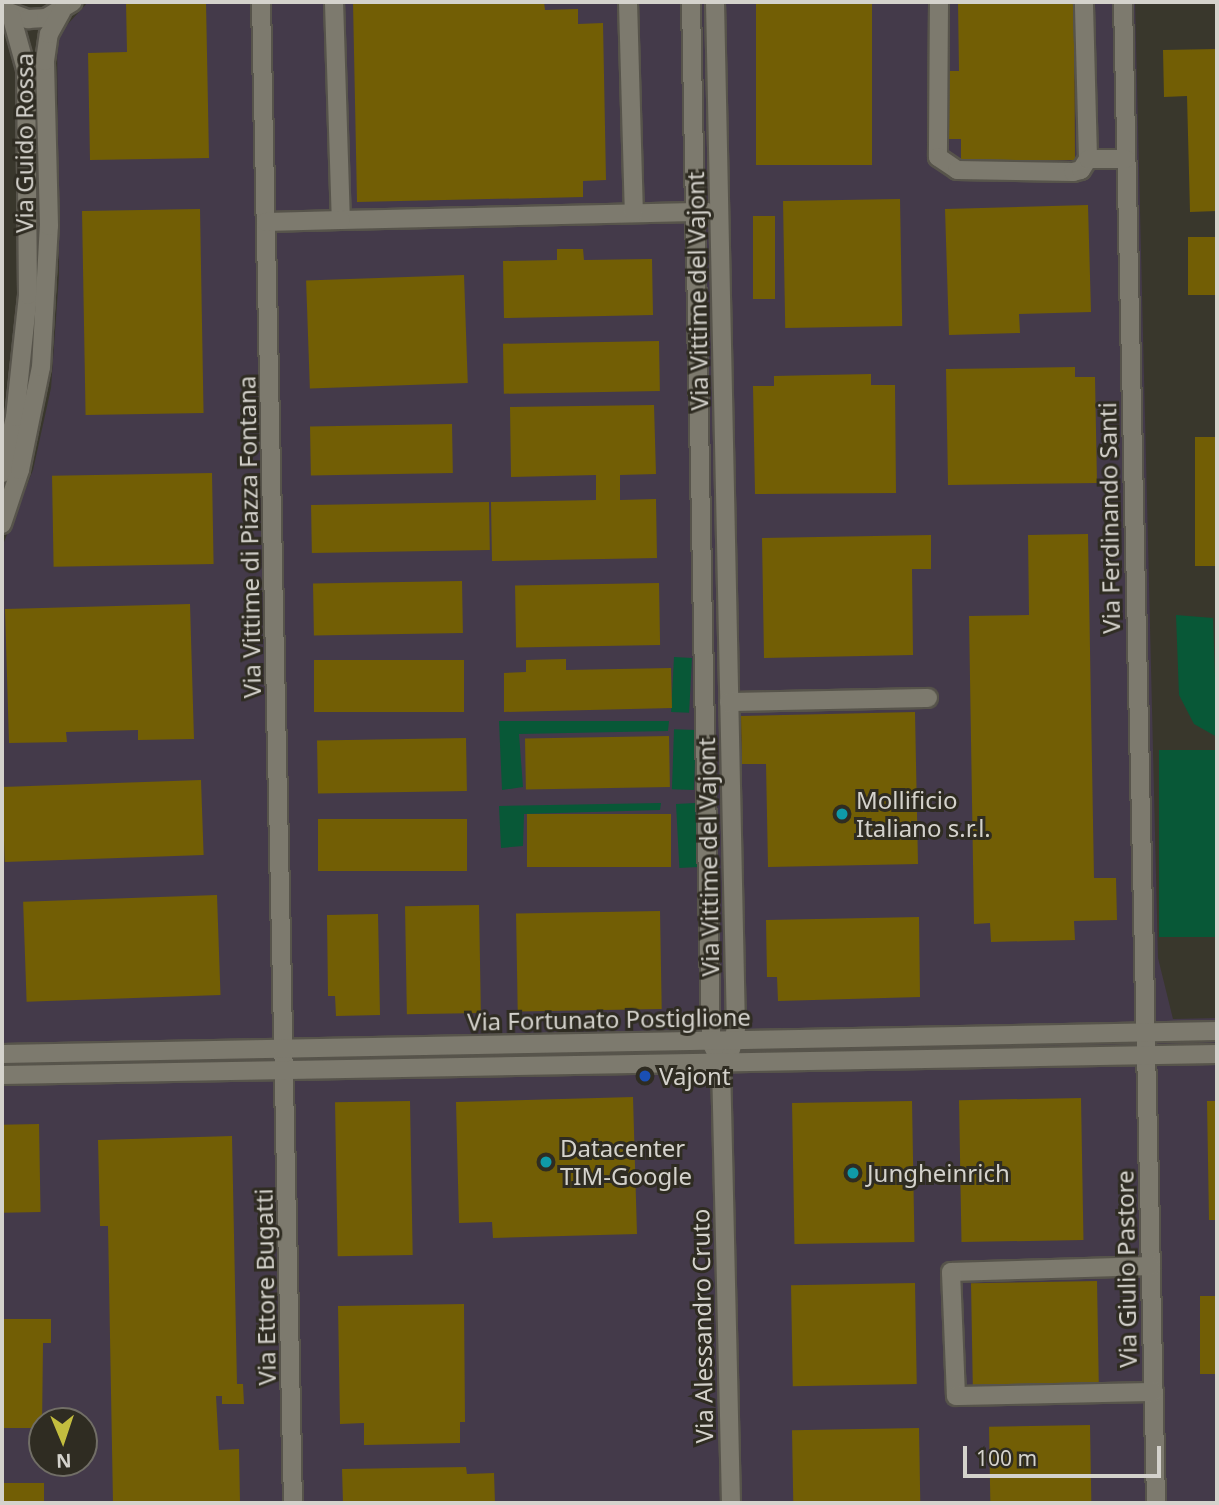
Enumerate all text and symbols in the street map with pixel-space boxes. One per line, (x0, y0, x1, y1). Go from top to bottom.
street label: Via Guido Rossa (10, 53, 38, 233)
street label: Via Vittime del Vajont (681, 171, 713, 411)
street label: Via Vittime di Piazza Fontana (232, 376, 266, 698)
street label: Via Ferdinando Santi (1093, 402, 1125, 634)
street label: Via Vittime del Vajont (692, 737, 724, 977)
place label: Mollificio Italiano s.r.l. (856, 786, 991, 842)
marker: Mollificio Italiano s.r.l. (834, 806, 850, 822)
street label: Via Fortunato Postiglione (467, 1002, 751, 1036)
place label: Vajont (659, 1062, 731, 1090)
marker: Vajont (637, 1068, 653, 1084)
place label: Datacenter TIM-Google (560, 1134, 692, 1190)
marker: Datacenter TIM-Google (538, 1154, 554, 1170)
place label: Jungheinrich (867, 1159, 1010, 1187)
marker: Jungheinrich (845, 1165, 861, 1181)
street label: Via Giulio Pastore (1110, 1170, 1142, 1368)
street label: Via Ettore Bugatti (249, 1188, 281, 1386)
street label: Via Alessandro Cruto (686, 1208, 718, 1444)
north arrow (28, 1407, 98, 1477)
scale bar (967, 1432, 1165, 1476)
text: 100 m (976, 1444, 1037, 1472)
text: N (55, 1448, 72, 1474)

